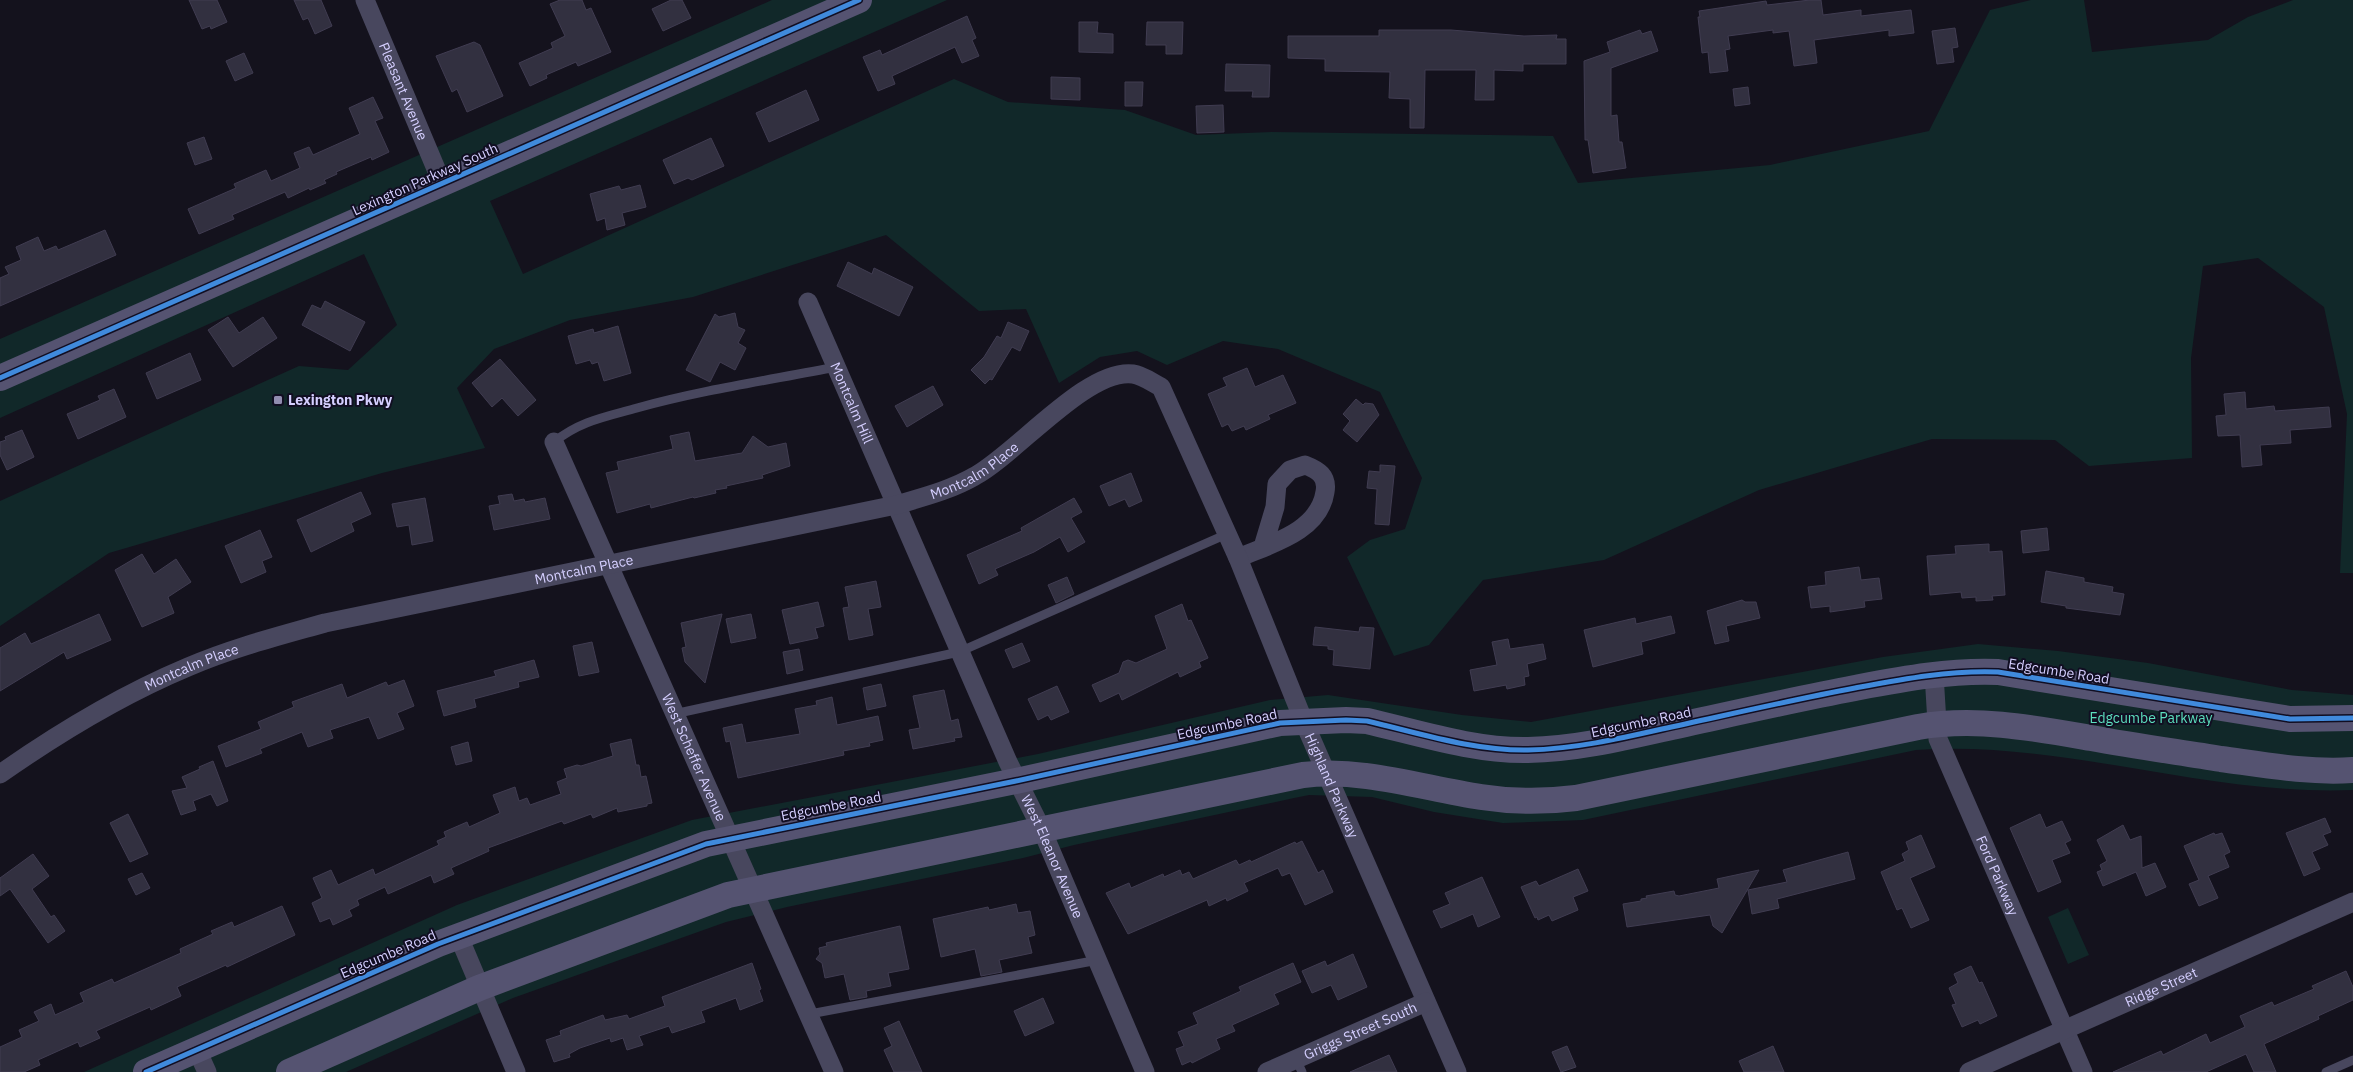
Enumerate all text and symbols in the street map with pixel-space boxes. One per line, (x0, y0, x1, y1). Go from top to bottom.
street label: Pleasant Avenue (375, 39, 432, 143)
street label: Lexington Parkway South (349, 139, 501, 219)
street label: Montcalm Hill (826, 359, 878, 446)
place label: Lexington Pkwy (288, 391, 393, 409)
marker: Lexington Pkwy (272, 394, 284, 406)
street label: Montcalm Place (928, 438, 1023, 503)
street label: Montcalm Place (533, 550, 635, 588)
street label: Montcalm Place (141, 640, 241, 694)
street label: Edgcumbe Road (2007, 654, 2111, 688)
street label: West Scheffer Avenue (658, 691, 730, 824)
street label: Edgcumbe Road (1589, 703, 1693, 741)
street label: Edgcumbe Road (1175, 705, 1279, 743)
park label: Edgcumbe Parkway (2089, 709, 2213, 727)
street label: Highland Parkway (1301, 730, 1363, 841)
street label: Edgcumbe Road (779, 787, 883, 825)
street label: West Eleanor Avenue (1017, 792, 1088, 921)
street label: Ford Parkway (1972, 833, 2023, 918)
street label: Edgcumbe Road (338, 926, 438, 982)
street label: Ridge Street (2122, 963, 2200, 1011)
street label: Griggs Street South (1301, 998, 1420, 1064)

